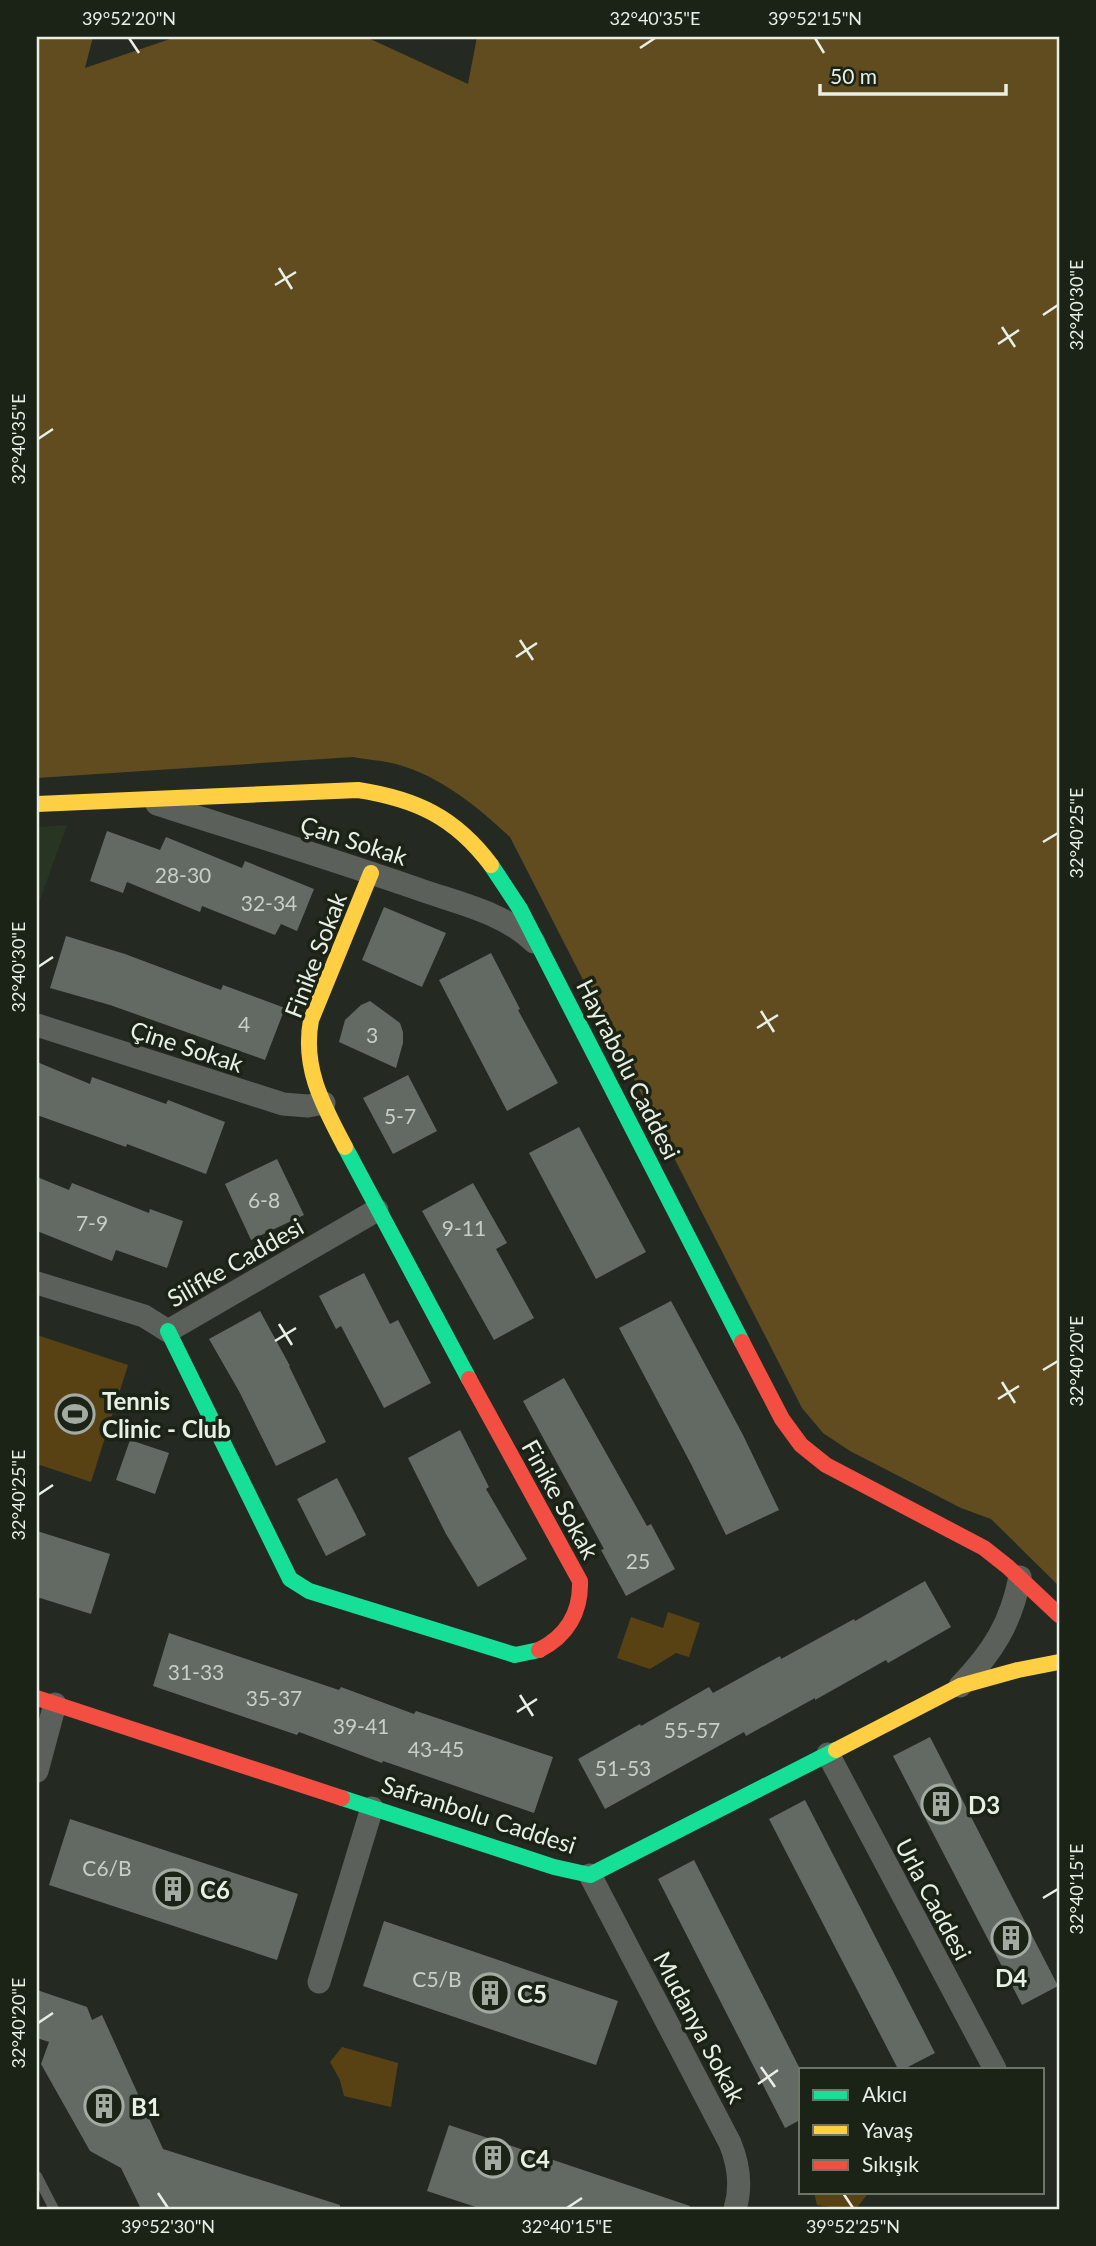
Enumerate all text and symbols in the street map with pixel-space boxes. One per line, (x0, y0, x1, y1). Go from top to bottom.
text: 39°52'20"N (82, 7, 176, 29)
text: 32°40'35"E (610, 7, 700, 29)
text: 39°52'15"N (768, 7, 862, 29)
scale bar (820, 52, 1005, 96)
text: 50 m (830, 63, 877, 88)
text: 32°40'30"E (1065, 260, 1087, 350)
text: 32°40'35"E (7, 394, 29, 484)
text: 32°40'25"E (1065, 788, 1087, 878)
street label: Çan Sokak (297, 809, 412, 871)
house number: 28-30 (155, 862, 211, 887)
street label: Finike Sokak (278, 888, 352, 1022)
house number: 32-34 (241, 890, 297, 915)
text: 32°40'30"E (7, 922, 29, 1012)
street label: Hayrabolu Caddesi (571, 974, 687, 1164)
house number: 4 (238, 1011, 250, 1036)
street label: Çine Sokak (127, 1014, 248, 1078)
house number: 3 (366, 1022, 378, 1047)
house number: 5-7 (384, 1103, 416, 1128)
house number: 6-8 (248, 1187, 280, 1212)
house number: 7-9 (76, 1210, 108, 1235)
street label: Silifke Caddesi (162, 1211, 308, 1313)
house number: 9-11 (442, 1215, 486, 1240)
text: 32°40'20"E (1065, 1316, 1087, 1406)
place label: Tennis Clinic - Club (102, 1386, 231, 1443)
sports icon: Tennis Clinic - Club (54, 1393, 96, 1435)
street label: Finike Sokak (516, 1434, 606, 1564)
text: 32°40'25"E (7, 1450, 29, 1540)
house number: 25 (626, 1548, 650, 1573)
house number: 31-33 (168, 1659, 224, 1684)
house number: 35-37 (246, 1685, 302, 1710)
house number: 39-41 (333, 1713, 389, 1738)
house number: 55-57 (664, 1717, 720, 1742)
house number: 43-45 (408, 1736, 464, 1761)
house number: 51-53 (595, 1755, 651, 1780)
street label: Safranbolu Caddesi (378, 1769, 580, 1859)
building icon: D3 (920, 1783, 962, 1825)
place label: D3 (968, 1790, 1000, 1819)
street label: Urla Caddesi (890, 1833, 978, 1965)
text: 32°40'15"E (1065, 1844, 1087, 1934)
house number: C6/B (82, 1855, 132, 1880)
building icon: C6 (152, 1868, 194, 1910)
place label: C6 (200, 1875, 230, 1904)
building icon: D4 (990, 1917, 1032, 1959)
street label: Mudanya Sokak (648, 1946, 752, 2108)
place label: D4 (995, 1963, 1027, 1992)
house number: C5/B (412, 1966, 462, 1991)
building icon: C5 (469, 1972, 511, 2014)
text: 32°40'20"E (7, 1978, 29, 2068)
place label: C5 (517, 1979, 547, 2008)
legend (799, 2068, 1044, 2194)
text: Akıcı (862, 2081, 907, 2106)
building icon: B1 (83, 2085, 125, 2127)
place label: B1 (131, 2092, 161, 2121)
text: Yavaş (862, 2117, 913, 2142)
building icon: C4 (472, 2137, 514, 2179)
place label: C4 (520, 2144, 550, 2173)
text: Sıkışık (862, 2151, 919, 2176)
text: 39°52'30"N (121, 2215, 215, 2237)
text: 32°40'15"E (522, 2215, 612, 2237)
text: 39°52'25"N (806, 2215, 900, 2237)

